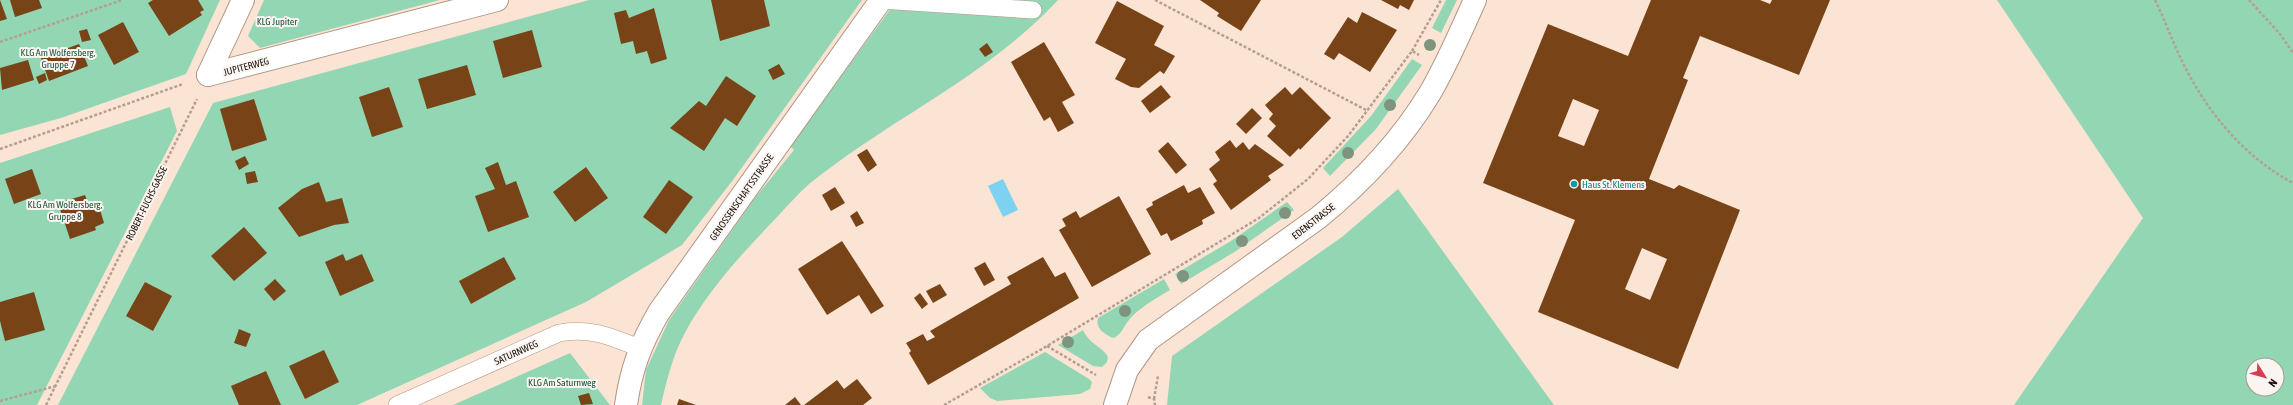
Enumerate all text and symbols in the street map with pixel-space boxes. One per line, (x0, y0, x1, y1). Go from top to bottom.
park label: KLG Jupiter (257, 16, 298, 27)
park label: KLG Am Wolfersberg, Gruppe 7 (21, 47, 96, 70)
street label: JUPITERWEG (222, 55, 270, 78)
street label: GENOSSENSCHAFTSSTRASSE (707, 151, 776, 243)
street label: ROBERT-FUCHS-GASSE (124, 164, 169, 242)
marker: Haus St. Klemens (1569, 179, 1579, 189)
place label: Haus St. Klemens (1582, 179, 1645, 190)
park label: KLG Am Wolfersberg, Gruppe 8 (28, 199, 103, 222)
street label: EDENSTRASSE (1290, 201, 1337, 241)
street label: SATURNWEG (493, 338, 540, 367)
north arrow (2245, 357, 2285, 397)
park label: KLG Am Saturnweg (528, 377, 597, 388)
text: N (2266, 377, 2280, 389)

